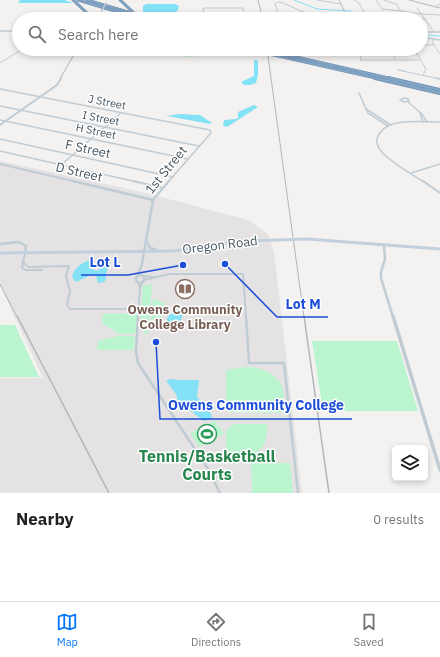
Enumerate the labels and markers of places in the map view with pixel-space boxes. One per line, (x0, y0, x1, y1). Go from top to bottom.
callout: Lot L (81, 249, 128, 275)
library icon: Owens Community College Library (174, 278, 196, 300)
callout: Lot M (277, 291, 328, 317)
place label: Owens Community College Library (128, 301, 243, 333)
callout: Owens Community College (160, 393, 352, 419)
sports icon: Tennis/Basketball Courts (196, 423, 218, 445)
place label: Tennis/Basketball Courts (139, 446, 275, 484)

